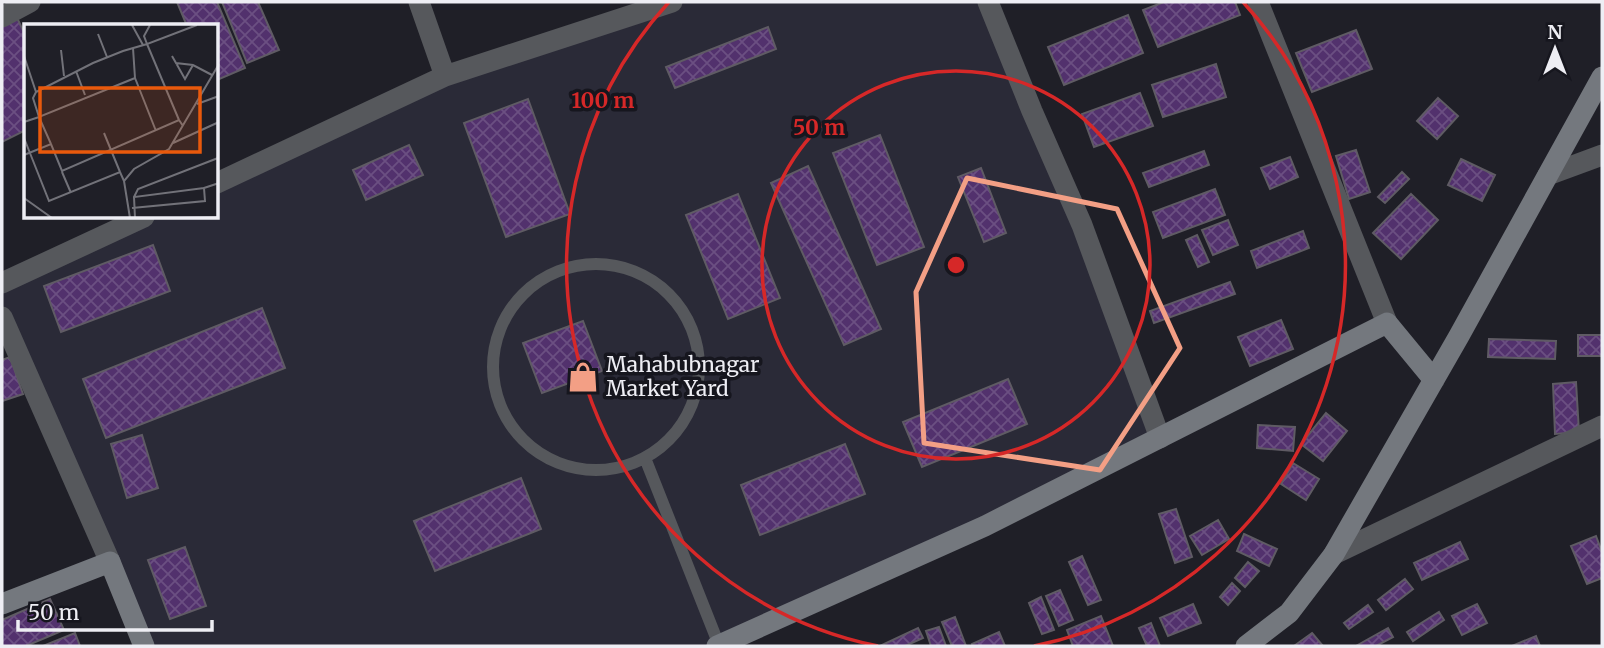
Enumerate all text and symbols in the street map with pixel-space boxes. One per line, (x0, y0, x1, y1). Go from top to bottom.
north arrow (1520, 14, 1590, 84)
text: N (1547, 20, 1563, 44)
inset map (24, 24, 219, 219)
text: 100 m (572, 87, 634, 114)
text: 50 m (793, 114, 845, 141)
centre of rings (944, 253, 968, 277)
place label: Mahabubnagar Market Yard (606, 351, 760, 402)
shop icon: Mahabubnagar Market Yard (566, 360, 600, 394)
scale bar (18, 588, 212, 632)
text: 50 m (28, 599, 79, 626)

